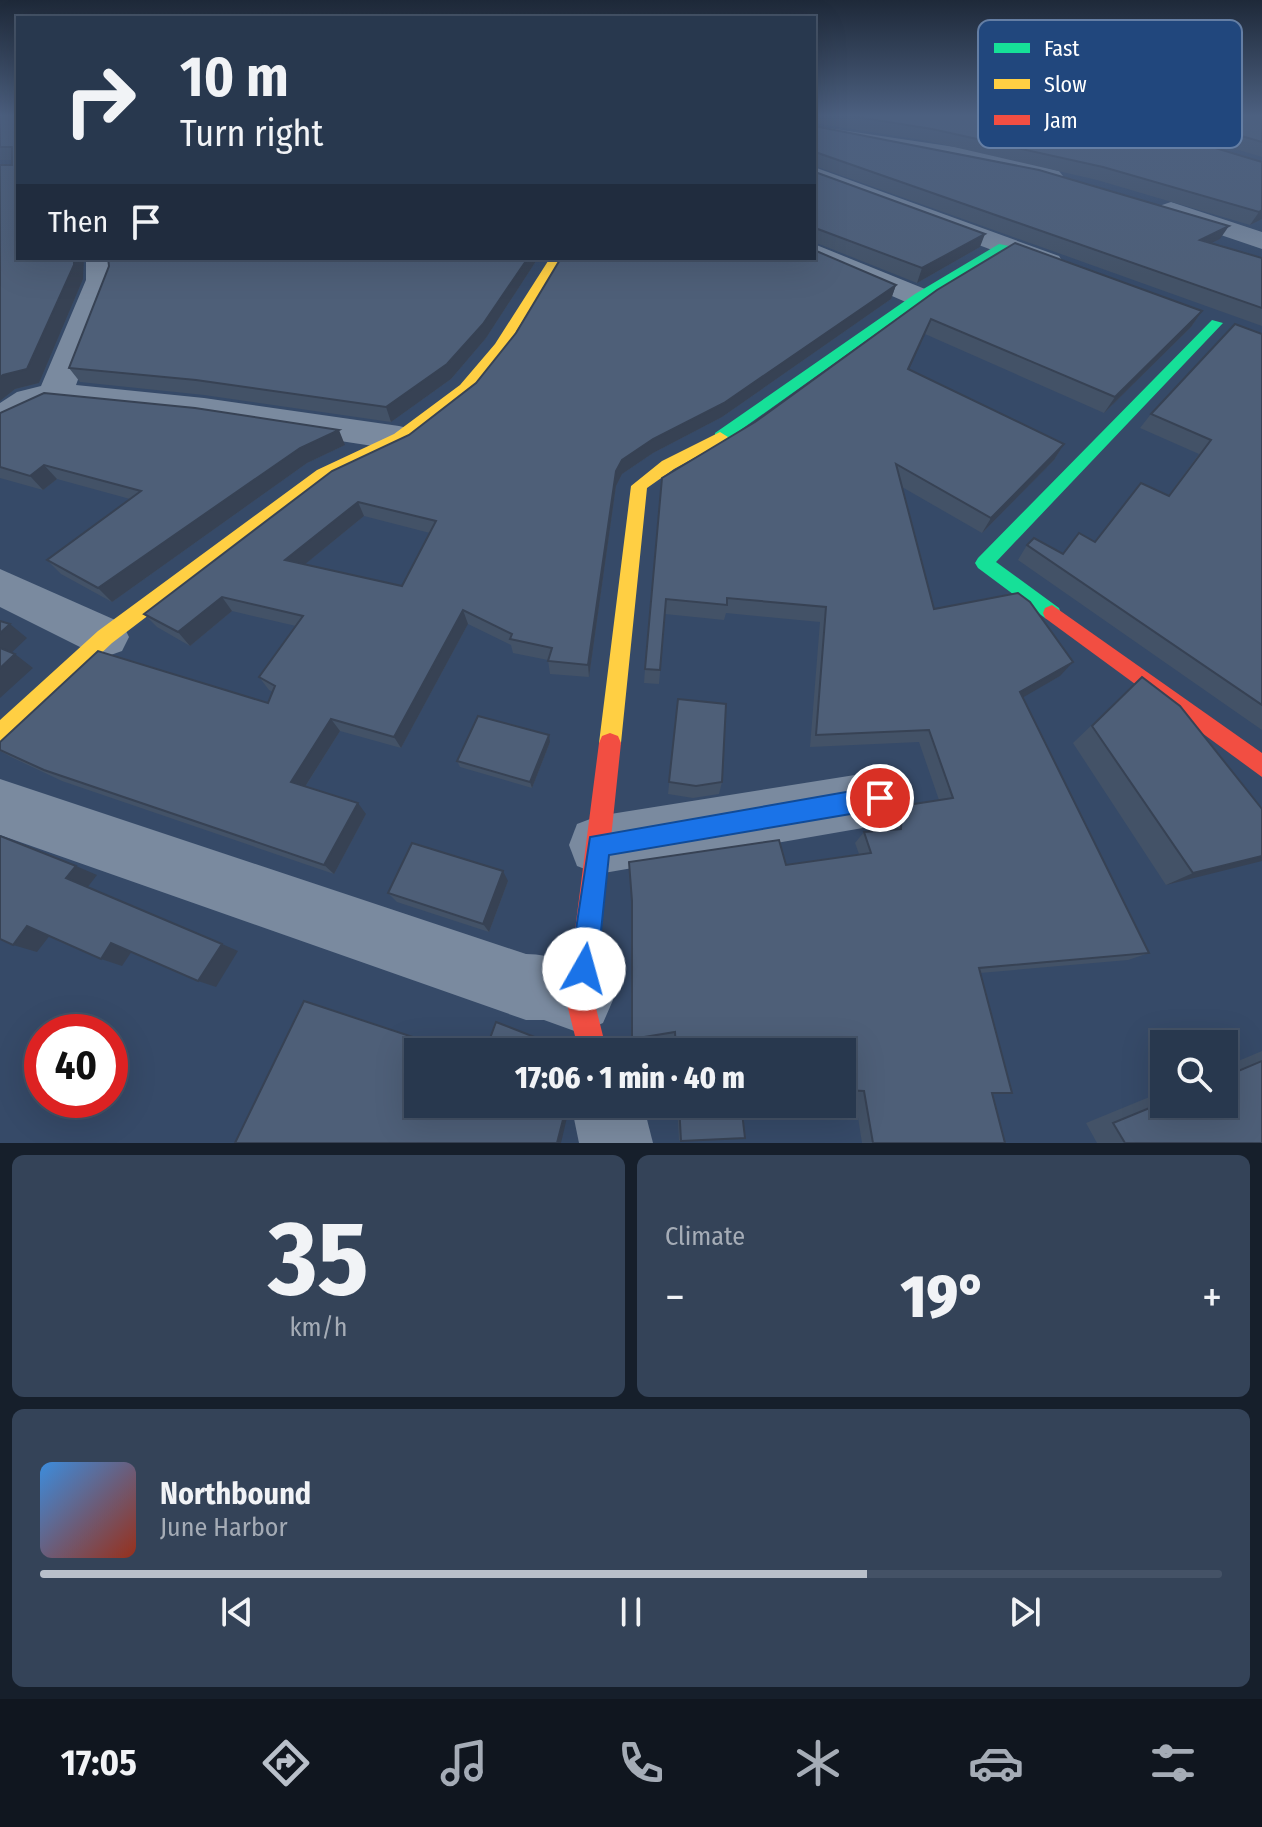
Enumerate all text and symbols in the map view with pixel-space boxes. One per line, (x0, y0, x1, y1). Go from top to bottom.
legend (978, 20, 1242, 148)
text: Fast (1044, 35, 1080, 62)
text: 10 m (180, 44, 289, 111)
icon: right (48, 48, 152, 152)
text: Slow (1044, 71, 1087, 98)
text: Jam (1044, 107, 1078, 134)
text: Turn right (180, 112, 323, 156)
icon: arrive (124, 200, 168, 244)
text: Then (48, 204, 108, 240)
pin (846, 764, 914, 832)
icon: arrive (858, 776, 902, 820)
position arrow (542, 927, 626, 1011)
speed limit sign: 40 (24, 1014, 128, 1118)
map controls (1150, 1030, 1238, 1118)
button: search (1150, 1030, 1238, 1118)
text: 17:06 · 1 min · 40 m (515, 1060, 745, 1096)
text: 35 (268, 1197, 369, 1322)
text: Climate (665, 1221, 745, 1252)
text: 19° (901, 1261, 986, 1333)
text: − (665, 1271, 685, 1324)
text: + (1202, 1271, 1222, 1324)
text: km/h (290, 1312, 347, 1343)
text: Northbound (160, 1476, 311, 1512)
text: June Harbor (160, 1512, 288, 1543)
icon: previous (215, 1590, 259, 1634)
icon: pause (609, 1590, 653, 1634)
icon: next (1003, 1590, 1047, 1634)
icon: directions (258, 1735, 314, 1791)
icon: music (436, 1735, 492, 1791)
icon: phone (613, 1735, 669, 1791)
icon: climate (790, 1735, 846, 1791)
icon: car (968, 1735, 1024, 1791)
icon: filters (1145, 1735, 1201, 1791)
text: 17:05 (61, 1741, 137, 1785)

